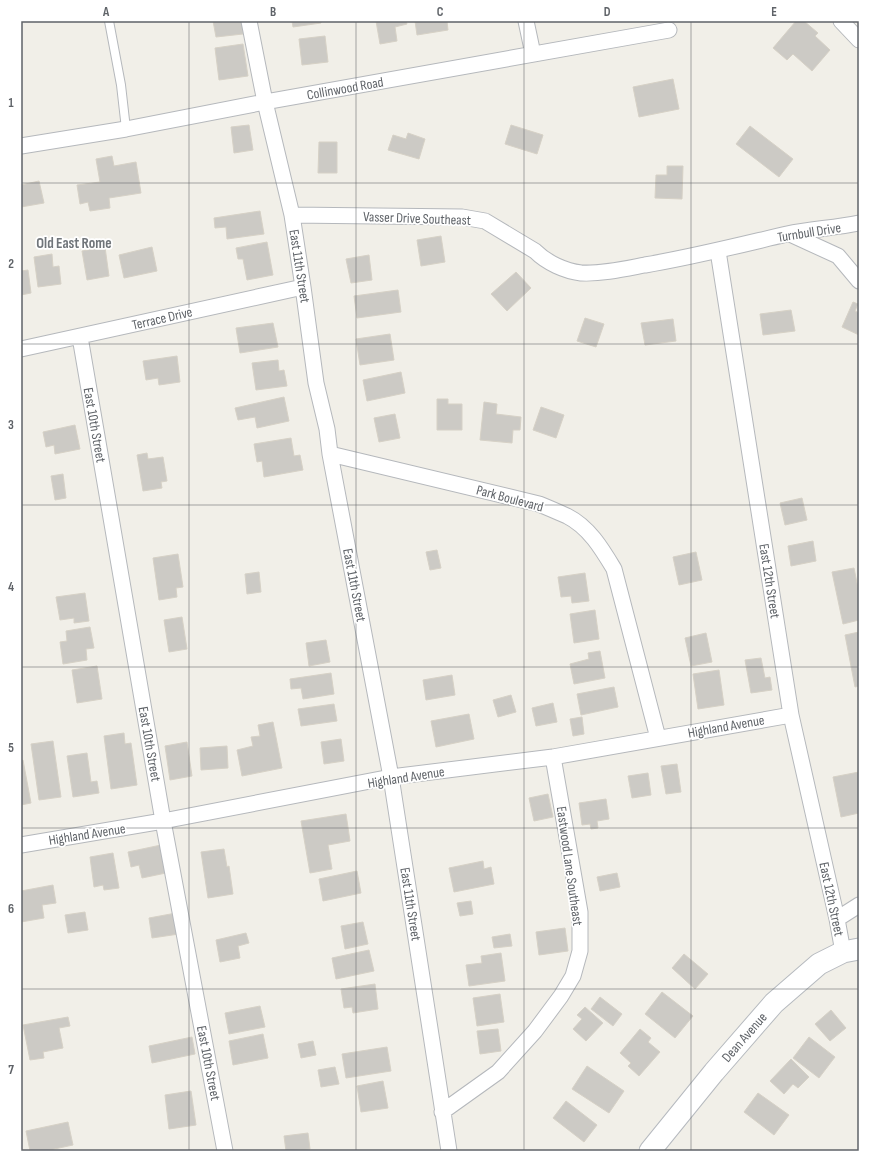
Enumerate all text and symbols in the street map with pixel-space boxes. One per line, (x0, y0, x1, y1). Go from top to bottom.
text: A (102, 4, 110, 20)
text: B (270, 4, 276, 20)
text: C (437, 4, 444, 20)
text: D (604, 4, 611, 20)
text: E (771, 4, 777, 20)
street label: Collinwood Road (306, 73, 385, 104)
text: 1 (8, 95, 14, 111)
street label: Vasser Drive Southeast (363, 208, 471, 229)
street label: Turnbull Drive (776, 219, 842, 246)
street label: East 11th Street (285, 228, 314, 304)
district label: Old East Rome (36, 234, 112, 253)
text: 2 (8, 256, 14, 272)
street label: Terrace Drive (130, 303, 194, 334)
street label: East 10th Street (80, 386, 109, 464)
text: 3 (8, 417, 14, 433)
street label: Park Boulevard (474, 481, 546, 516)
street label: East 12th Street (755, 543, 784, 620)
street label: East 11th Street (339, 547, 370, 623)
text: 4 (8, 579, 14, 595)
street label: East 10th Street (135, 705, 164, 783)
street label: Highland Avenue (686, 711, 766, 742)
text: 5 (8, 740, 14, 756)
street label: Highland Avenue (366, 763, 446, 792)
street label: Eastwood Lane Southeast (553, 805, 586, 927)
street label: Highland Avenue (47, 820, 127, 849)
street label: East 12th Street (815, 860, 848, 938)
street label: East 11th Street (396, 866, 425, 942)
text: 6 (8, 901, 14, 917)
street label: Dean Avenue (718, 1009, 771, 1066)
street label: East 10th Street (193, 1024, 224, 1102)
text: 7 (8, 1062, 14, 1078)

